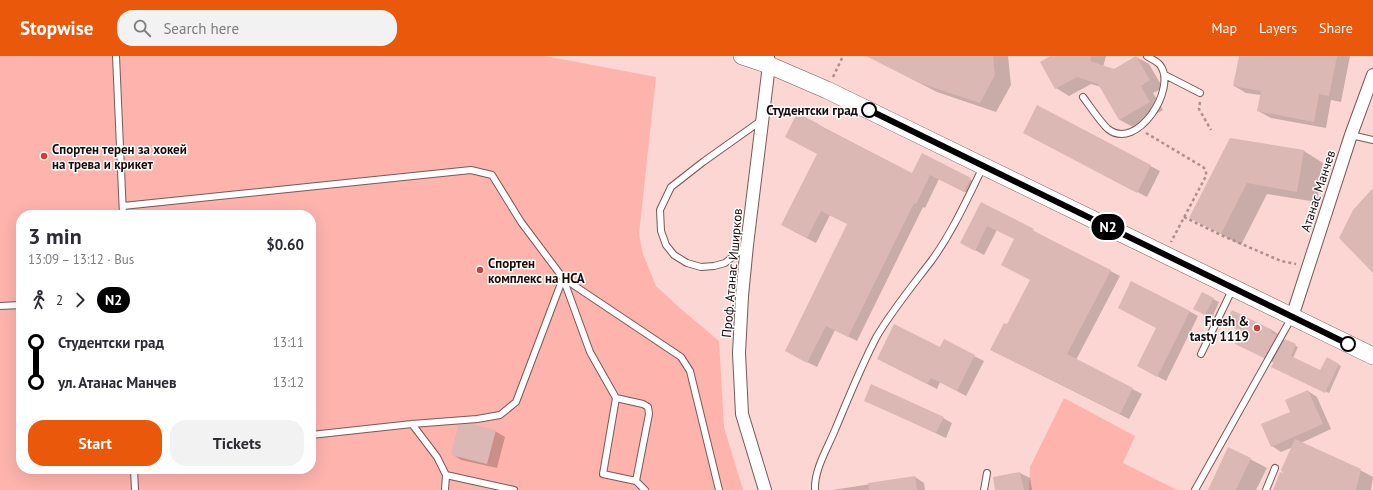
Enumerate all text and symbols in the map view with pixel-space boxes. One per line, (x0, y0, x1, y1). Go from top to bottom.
search box (117, 10, 397, 46)
text: Stopwise (20, 16, 93, 40)
icon: search (131, 17, 153, 39)
text: Search here (163, 19, 239, 38)
text: Map (1211, 19, 1237, 37)
text: Layers (1259, 19, 1297, 37)
text: Share (1319, 19, 1353, 37)
place label: Студентски град (766, 102, 859, 119)
marker: Студентски град (861, 102, 877, 118)
place label: Спортен терен за хокей на трева и крикет (52, 141, 187, 173)
street label: Атанас Манчев (1297, 148, 1339, 234)
marker: Спортен терен за хокей на трева и крикет (39, 151, 49, 161)
street label: Проф. Атанас Иширков (718, 208, 746, 338)
line badge: N2 (1090, 214, 1126, 240)
text: N2 (1099, 218, 1117, 236)
text: 3 min (28, 222, 82, 250)
text: $0.60 (266, 235, 304, 254)
text: 13:09 – 13:12 · Bus (28, 251, 134, 268)
place label: Спортен комплекс на НСА (488, 255, 585, 287)
marker: Спортен комплекс на НСА (475, 265, 485, 275)
icon: walk (28, 289, 50, 311)
icon: forward (69, 289, 91, 311)
text: N2 (105, 291, 122, 309)
text: 2 (56, 292, 63, 309)
place label: Fresh & tasty 1119 (1190, 313, 1249, 345)
marker: Fresh & tasty 1119 (1252, 323, 1262, 333)
text: Студентски град (58, 333, 164, 352)
text: 13:11 (273, 334, 304, 351)
unlabelled marker (1340, 336, 1356, 352)
text: ул. Атанас Манчев (58, 373, 177, 392)
text: 13:12 (273, 374, 304, 391)
button: Start (28, 420, 162, 466)
button: Tickets (170, 420, 304, 466)

